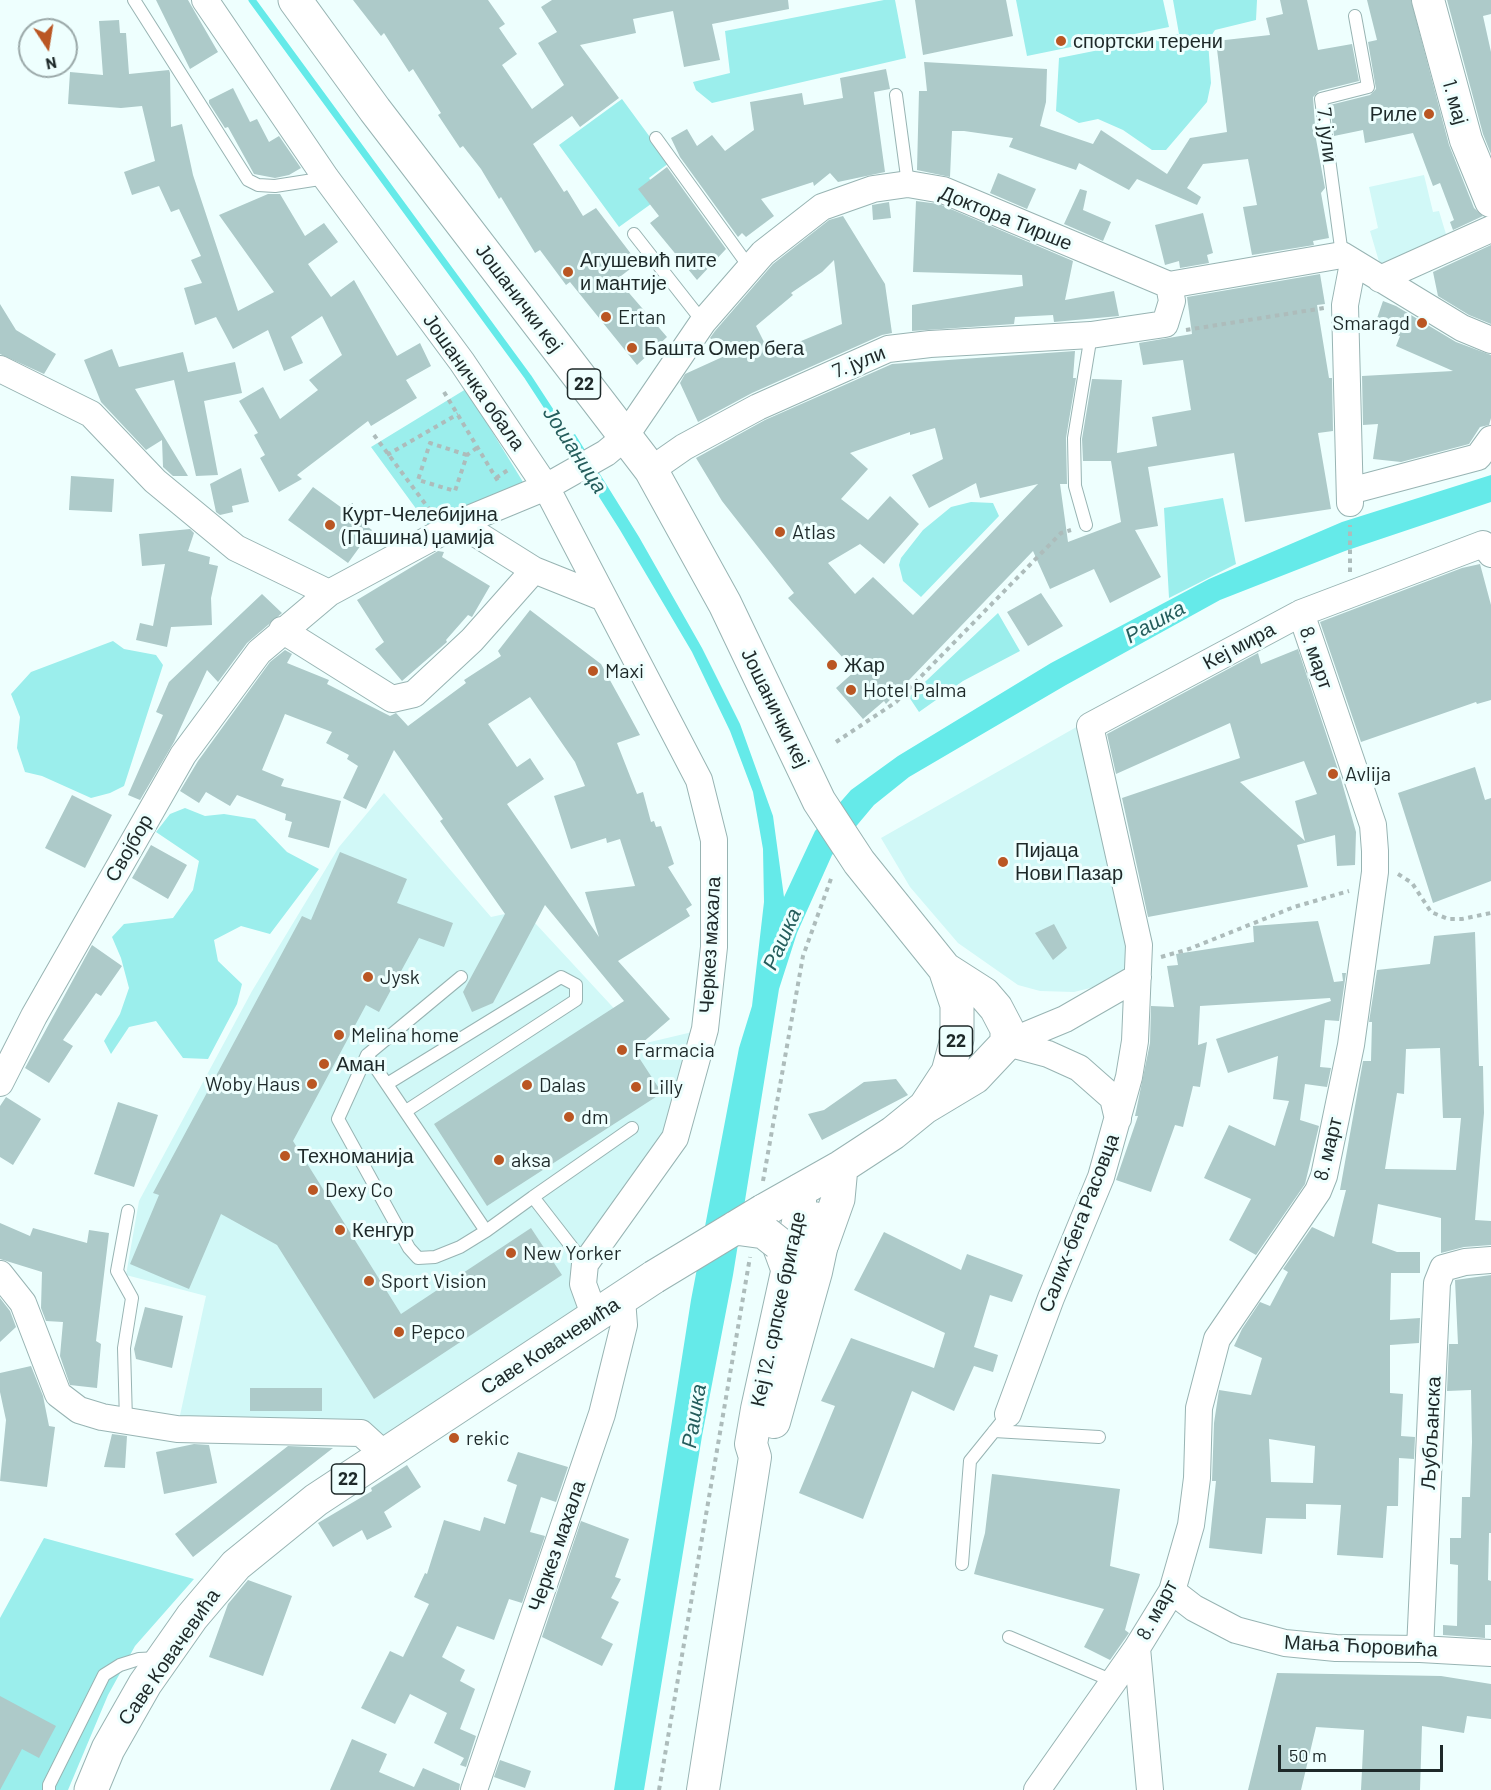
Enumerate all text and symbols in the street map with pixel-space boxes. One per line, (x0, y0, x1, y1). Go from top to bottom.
north arrow (18, 18, 78, 78)
place label: спортски терени (1073, 29, 1223, 53)
marker: спортски терени (1054, 34, 1068, 48)
text: N (44, 54, 59, 75)
street label: 1. мај (1437, 77, 1473, 127)
place label: Риле (1370, 102, 1417, 126)
street label: 7. јули (1312, 106, 1342, 164)
marker: Риле (1422, 107, 1436, 121)
street label: Доктора Тирше (936, 180, 1076, 256)
street label: Јошанички кеј (470, 239, 568, 357)
place label: Агушевић пите и мантије (580, 248, 717, 295)
marker: Агушевић пите и мантије (561, 265, 575, 279)
place label: Ertan (618, 305, 666, 329)
street label: Јошаничка обала (418, 309, 530, 455)
marker: Ertan (599, 310, 613, 324)
place label: Smaragd (1332, 311, 1410, 335)
marker: Smaragd (1415, 316, 1429, 330)
place label: Башта Омер бега (644, 336, 804, 360)
marker: Башта Омер бега (625, 341, 639, 355)
street label: 7. јули (829, 341, 889, 383)
road number: 22 (568, 369, 600, 399)
water label: Јошаница (538, 402, 612, 498)
place label: Курт-Челебијина (Пашина) џамија (342, 502, 498, 549)
marker: Курт-Челебијина (Пашина) џамија (323, 518, 337, 532)
place label: Atlas (792, 520, 836, 544)
marker: Atlas (773, 525, 787, 539)
water label: Рашка (1121, 595, 1189, 649)
street label: Кеј мира (1199, 617, 1279, 675)
street label: 8. март (1294, 624, 1338, 692)
street label: Јошанички кеј (736, 645, 814, 771)
place label: Жар (844, 653, 885, 677)
marker: Жар (825, 658, 839, 672)
place label: Maxi (605, 659, 644, 683)
marker: Maxi (586, 664, 600, 678)
place label: Hotel Palma (863, 678, 966, 702)
marker: Hotel Palma (844, 683, 858, 697)
place label: Avlija (1345, 762, 1391, 786)
marker: Avlija (1326, 767, 1340, 781)
street label: Својбор (100, 810, 158, 886)
place label: Пијаца Нови Пазар (1015, 838, 1123, 885)
marker: Пијаца Нови Пазар (996, 855, 1010, 869)
street label: Черкез махала (694, 876, 726, 1014)
water label: Рашка (757, 904, 807, 974)
place label: Jysk (380, 965, 420, 989)
marker: Jysk (361, 970, 375, 984)
place label: Melina home (351, 1023, 459, 1047)
road number: 22 (940, 1026, 972, 1056)
marker: Melina home (332, 1028, 346, 1042)
place label: Farmacia (634, 1038, 715, 1062)
marker: Farmacia (615, 1043, 629, 1057)
place label: Аман (336, 1052, 385, 1076)
marker: Аман (317, 1057, 331, 1071)
place label: Woby Haus (205, 1072, 300, 1096)
place label: Dalas (539, 1073, 586, 1097)
place label: Lilly (648, 1075, 683, 1099)
marker: Woby Haus (305, 1077, 319, 1091)
marker: Dalas (520, 1078, 534, 1092)
marker: Lilly (629, 1080, 643, 1094)
place label: dm (581, 1105, 608, 1129)
marker: dm (562, 1110, 576, 1124)
street label: 8. март (1309, 1115, 1347, 1183)
street label: Салих-бега Расовца (1034, 1130, 1124, 1316)
place label: Техноманија (297, 1144, 414, 1168)
place label: aksa (511, 1148, 551, 1172)
marker: Техноманија (278, 1149, 292, 1163)
marker: aksa (492, 1153, 506, 1167)
place label: Dexy Co (325, 1178, 394, 1202)
marker: Dexy Co (306, 1183, 320, 1197)
street label: Кеј 12. српске бригаде (746, 1209, 810, 1409)
place label: Кенгур (352, 1218, 414, 1242)
marker: Кенгур (333, 1223, 347, 1237)
place label: New Yorker (523, 1241, 621, 1265)
marker: New Yorker (504, 1246, 518, 1260)
place label: Sport Vision (381, 1269, 487, 1293)
marker: Sport Vision (362, 1274, 376, 1288)
street label: Саве Ковачевића (476, 1292, 624, 1400)
place label: Pepco (411, 1320, 465, 1344)
marker: Pepco (392, 1325, 406, 1339)
street label: Љубљанска (1416, 1376, 1446, 1490)
water label: Рашка (676, 1382, 712, 1450)
place label: rekic (466, 1426, 509, 1450)
marker: rekic (447, 1431, 461, 1445)
road number: 22 (332, 1464, 364, 1494)
street label: Черкез махала (523, 1477, 591, 1615)
street label: 8. март (1131, 1576, 1183, 1644)
street label: Саве Ковачевића (113, 1584, 225, 1730)
street label: Мања Ћоровића (1284, 1630, 1438, 1662)
scale bar (1281, 1733, 1446, 1771)
text: 50 m (1289, 1744, 1327, 1766)

